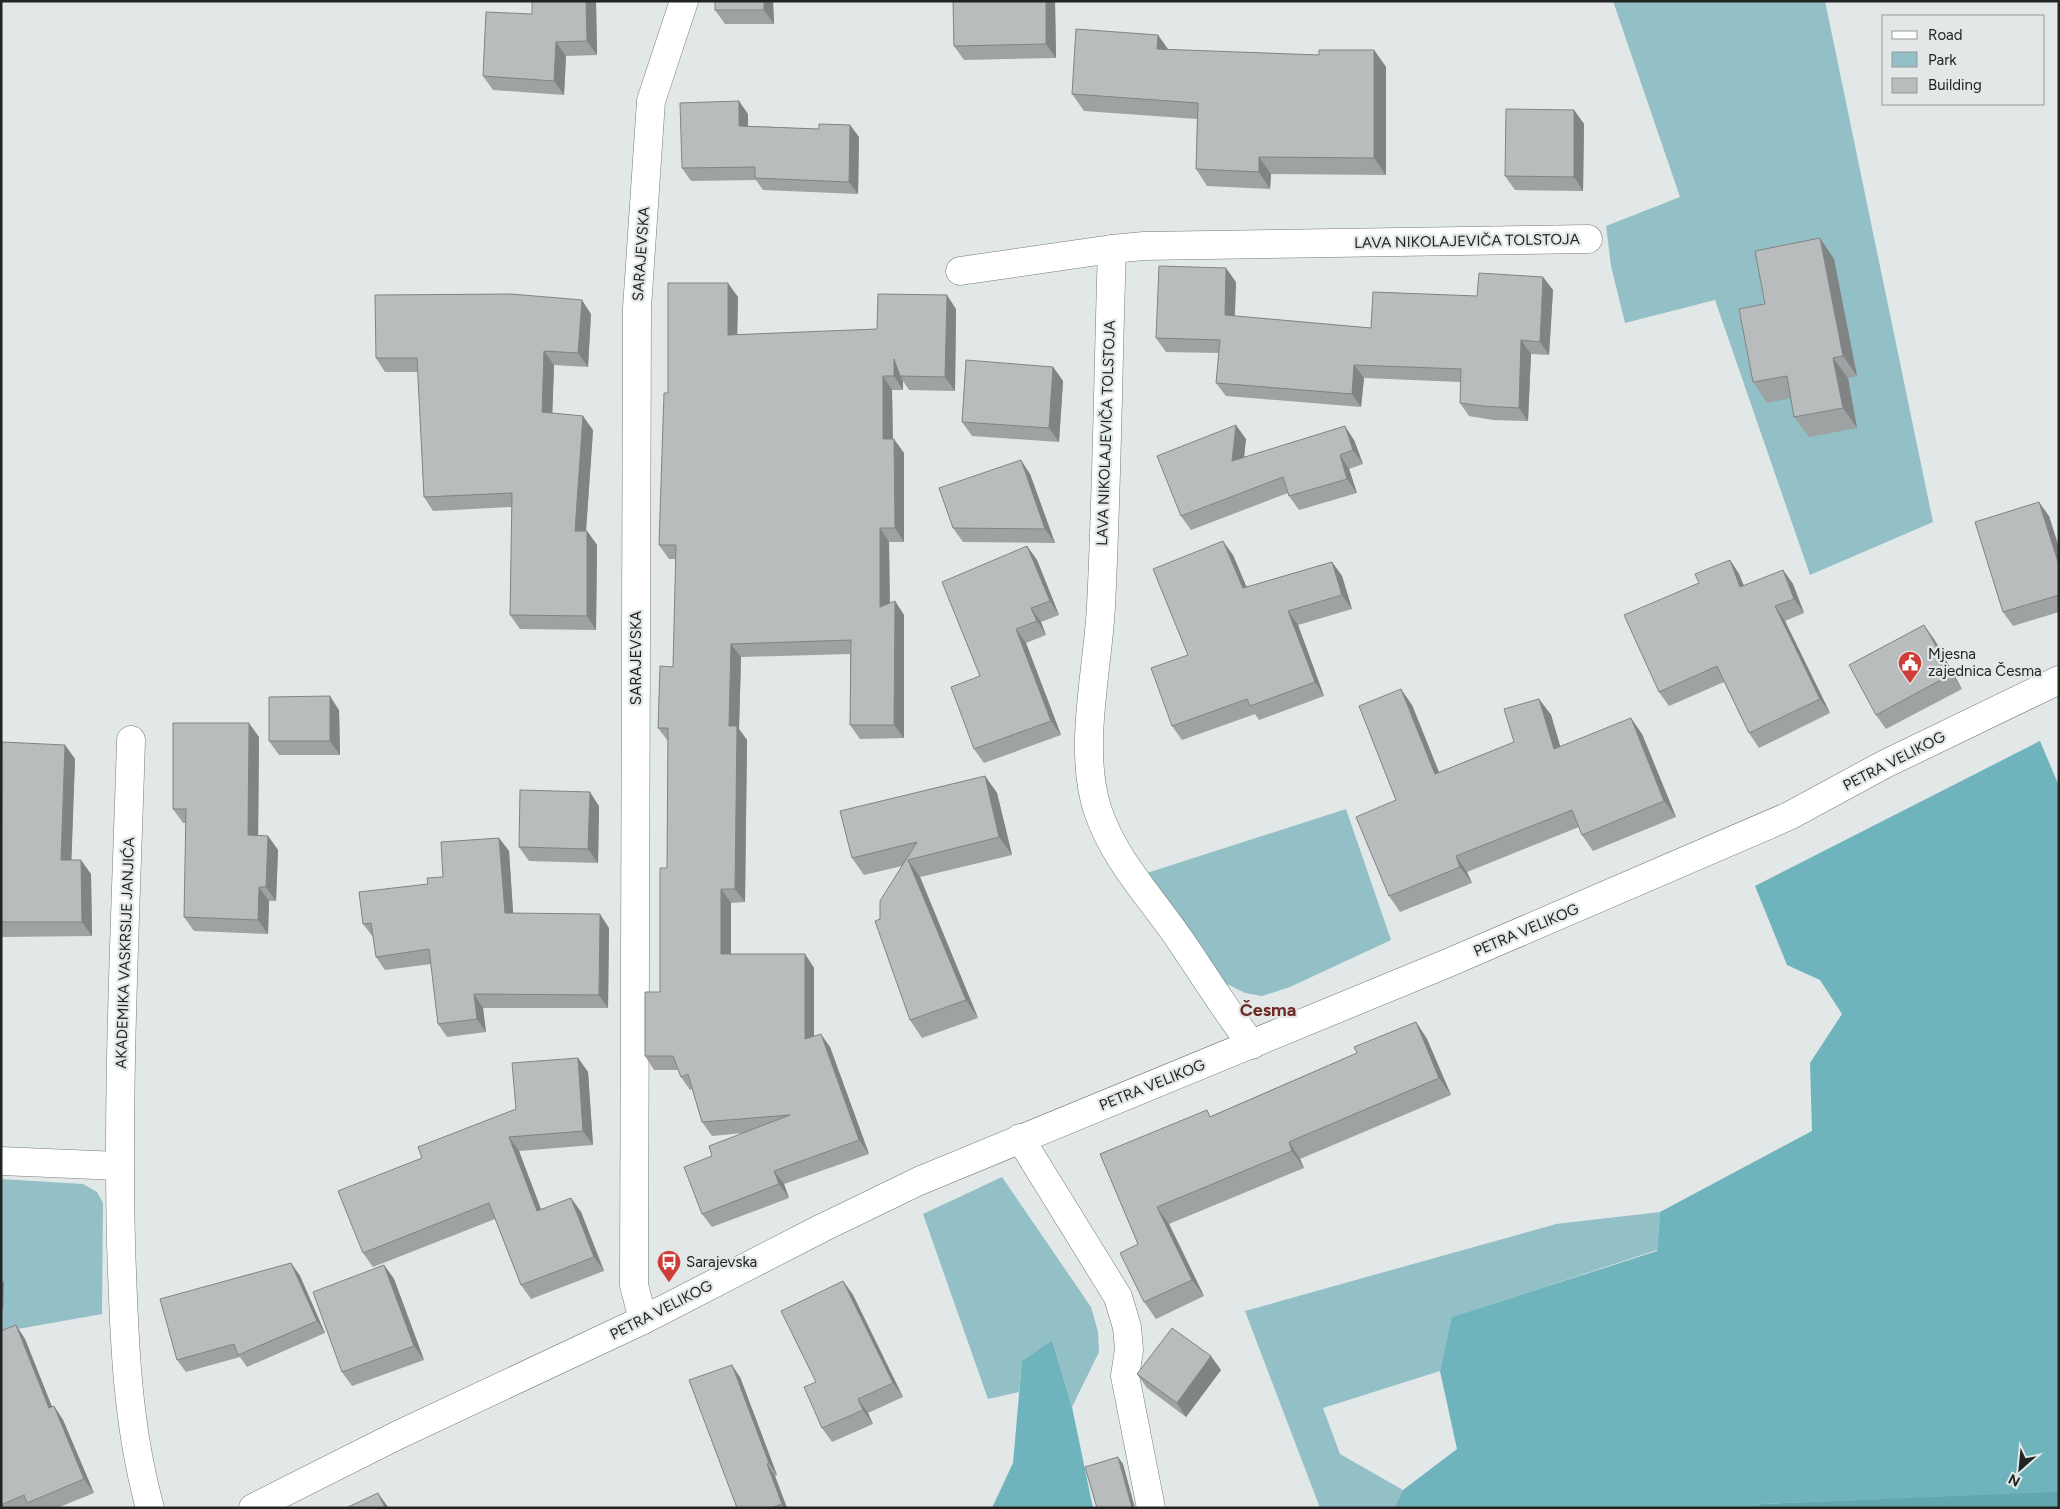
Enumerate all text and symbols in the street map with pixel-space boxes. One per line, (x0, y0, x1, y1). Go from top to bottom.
legend (1882, 15, 2045, 105)
text: Road (1928, 26, 1963, 44)
text: Park (1928, 51, 1957, 69)
text: Building (1928, 76, 1982, 94)
street label: SARAJEVSKA (629, 206, 653, 302)
street label: LAVA NIKOLAJEVIČA TOLSTOJA (1354, 230, 1580, 252)
street label: LAVA NIKOLAJEVIČA TOLSTOJA (1093, 320, 1119, 546)
street label: SARAJEVSKA (627, 611, 645, 705)
place label: Mjesna zajednica Česma (1928, 645, 2042, 680)
public building icon: Mjesna zajednica Česma (1897, 650, 1923, 684)
street label: PETRA VELIKOG (1840, 727, 1948, 795)
street label: AKADEMIKA VASKRSIJE JANJIĆA (112, 837, 138, 1069)
street label: PETRA VELIKOG (1471, 900, 1581, 960)
district label: Česma (1240, 999, 1296, 1021)
street label: PETRA VELIKOG (1096, 1056, 1208, 1114)
bus stop icon: Sarajevska (656, 1249, 682, 1283)
place label: Sarajevska (686, 1253, 757, 1271)
street label: PETRA VELIKOG (607, 1276, 715, 1344)
north arrow (1995, 1444, 2045, 1494)
text: N (2006, 1470, 2023, 1490)

